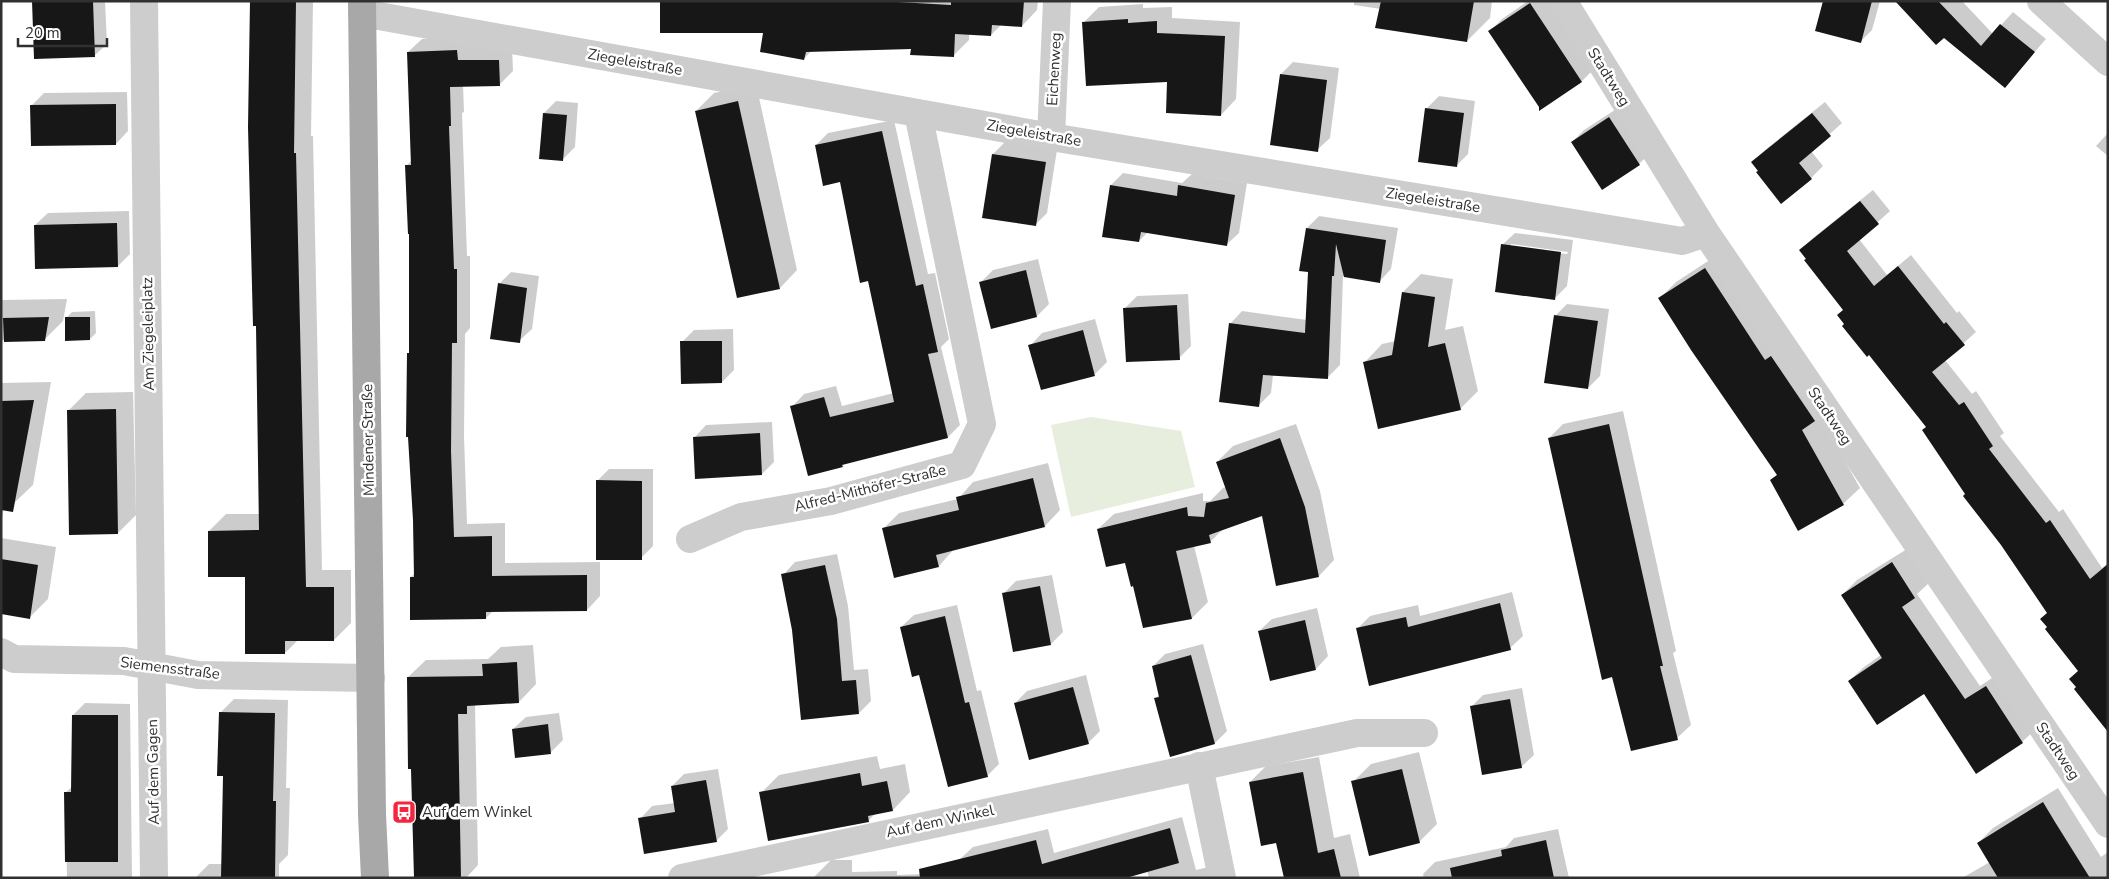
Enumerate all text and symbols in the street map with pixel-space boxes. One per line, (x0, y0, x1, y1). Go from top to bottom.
scale bar (18, 15, 106, 47)
text: 20 m (25, 23, 60, 43)
street label: Eichenweg (1042, 32, 1066, 106)
street label: Ziegeleistraße (586, 44, 684, 80)
street label: Stadtweg (1583, 44, 1635, 110)
street label: Ziegeleistraße (985, 115, 1083, 151)
street label: Ziegeleistraße (1384, 183, 1482, 217)
street label: Am Ziegeleiplatz (137, 277, 159, 391)
street label: Stadtweg (1803, 383, 1857, 449)
street label: Mindener Straße (357, 384, 379, 496)
street label: Alfred-Mithöfer-Straße (792, 459, 948, 517)
street label: Siemensstraße (119, 652, 221, 684)
street label: Stadtweg (2031, 718, 2085, 784)
street label: Auf dem Gagen (142, 719, 164, 825)
bus stop icon: Auf dem Winkel (391, 799, 417, 825)
street label: Auf dem Winkel (884, 800, 996, 842)
place label: Auf dem Winkel (422, 802, 532, 822)

